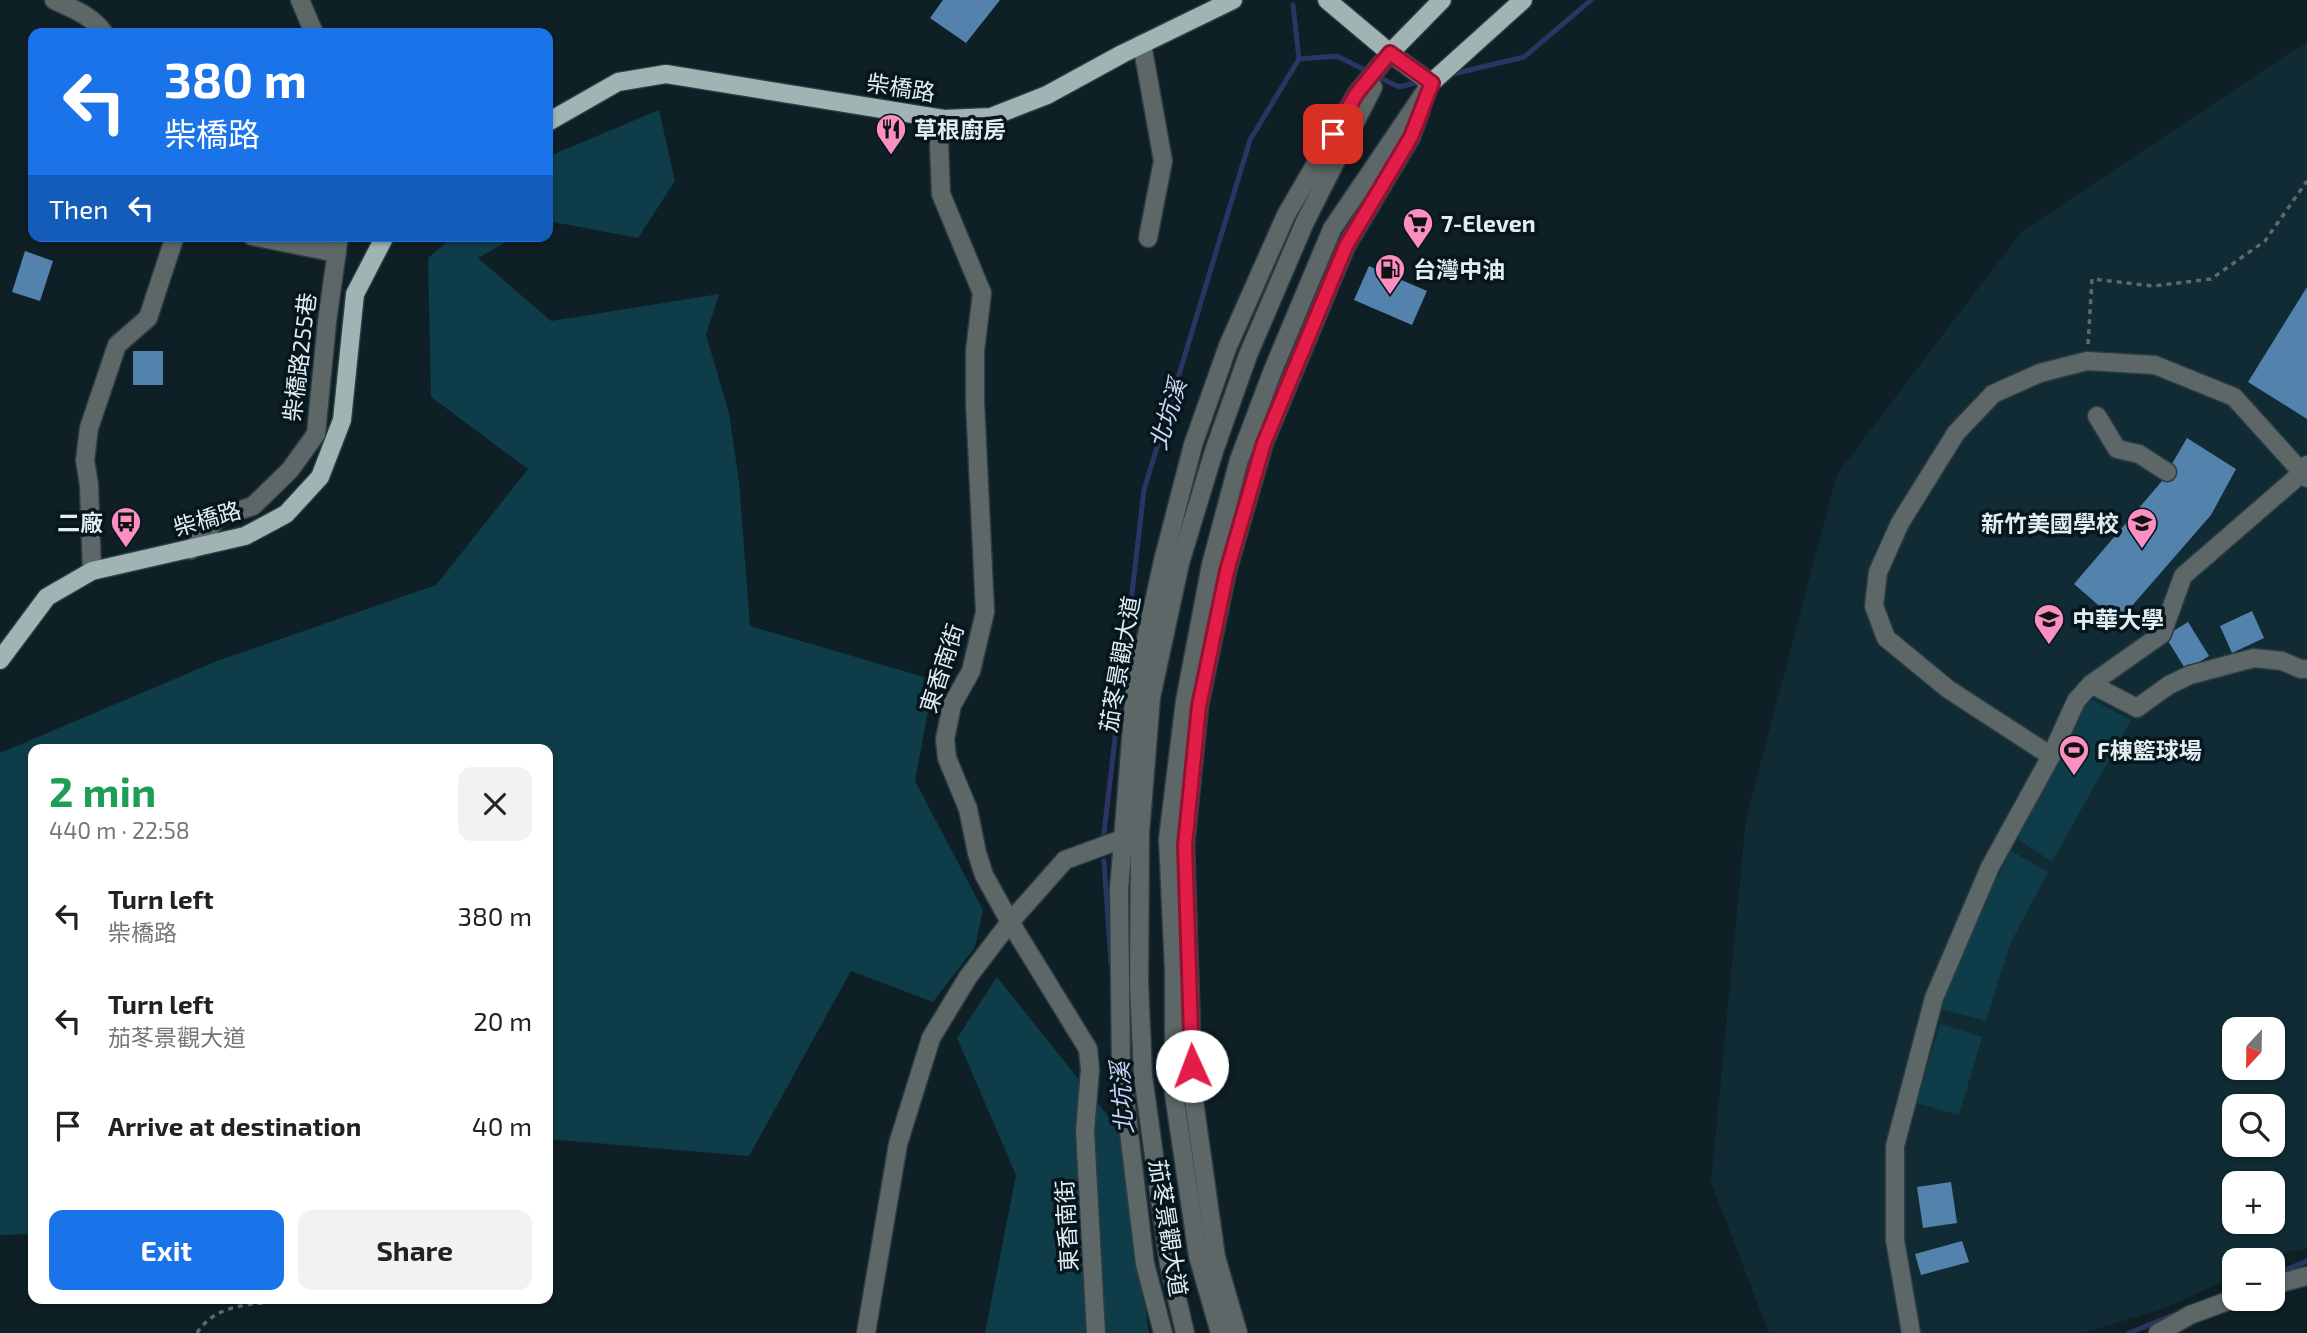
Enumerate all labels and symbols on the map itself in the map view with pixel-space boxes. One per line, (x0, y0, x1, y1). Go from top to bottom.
street label: 柴橋路 (865, 68, 937, 106)
pin (1303, 104, 1363, 164)
restaurant icon: 草根廚房 (874, 112, 908, 156)
place label: 草根廚房 (914, 115, 1006, 143)
supermarket icon: 7-Eleven (1401, 206, 1435, 250)
place label: 7-Eleven (1441, 209, 1536, 237)
fuel station icon: 台灣中油 (1373, 252, 1407, 296)
place label: 台灣中油 (1413, 255, 1505, 283)
street label: 柴橋路255巷 (277, 291, 321, 423)
water label: 北坑溪 (1143, 372, 1192, 453)
street label: 柴橋路 (170, 495, 244, 541)
bus stop icon: 二廠 (109, 505, 143, 549)
school or university icon: 新竹美國學校 (2125, 506, 2159, 550)
place label: 二廠 (57, 508, 103, 536)
place label: 新竹美國學校 (1981, 509, 2119, 537)
street label: 茄苳景觀大道 (1093, 594, 1145, 734)
school or university icon: 中華大學 (2032, 602, 2066, 646)
place label: 中華大學 (2072, 605, 2164, 633)
street label: 東香南街 (913, 620, 969, 716)
sports icon: F棟籃球場 (2057, 733, 2091, 777)
place label: F棟籃球場 (2097, 736, 2202, 764)
north arrow (2222, 1017, 2286, 1080)
position arrow (1155, 1029, 1229, 1103)
water label: 北坑溪 (1104, 1058, 1138, 1135)
street label: 茄苳景觀大道 (1144, 1158, 1194, 1298)
street label: 東香南街 (1050, 1179, 1082, 1273)

